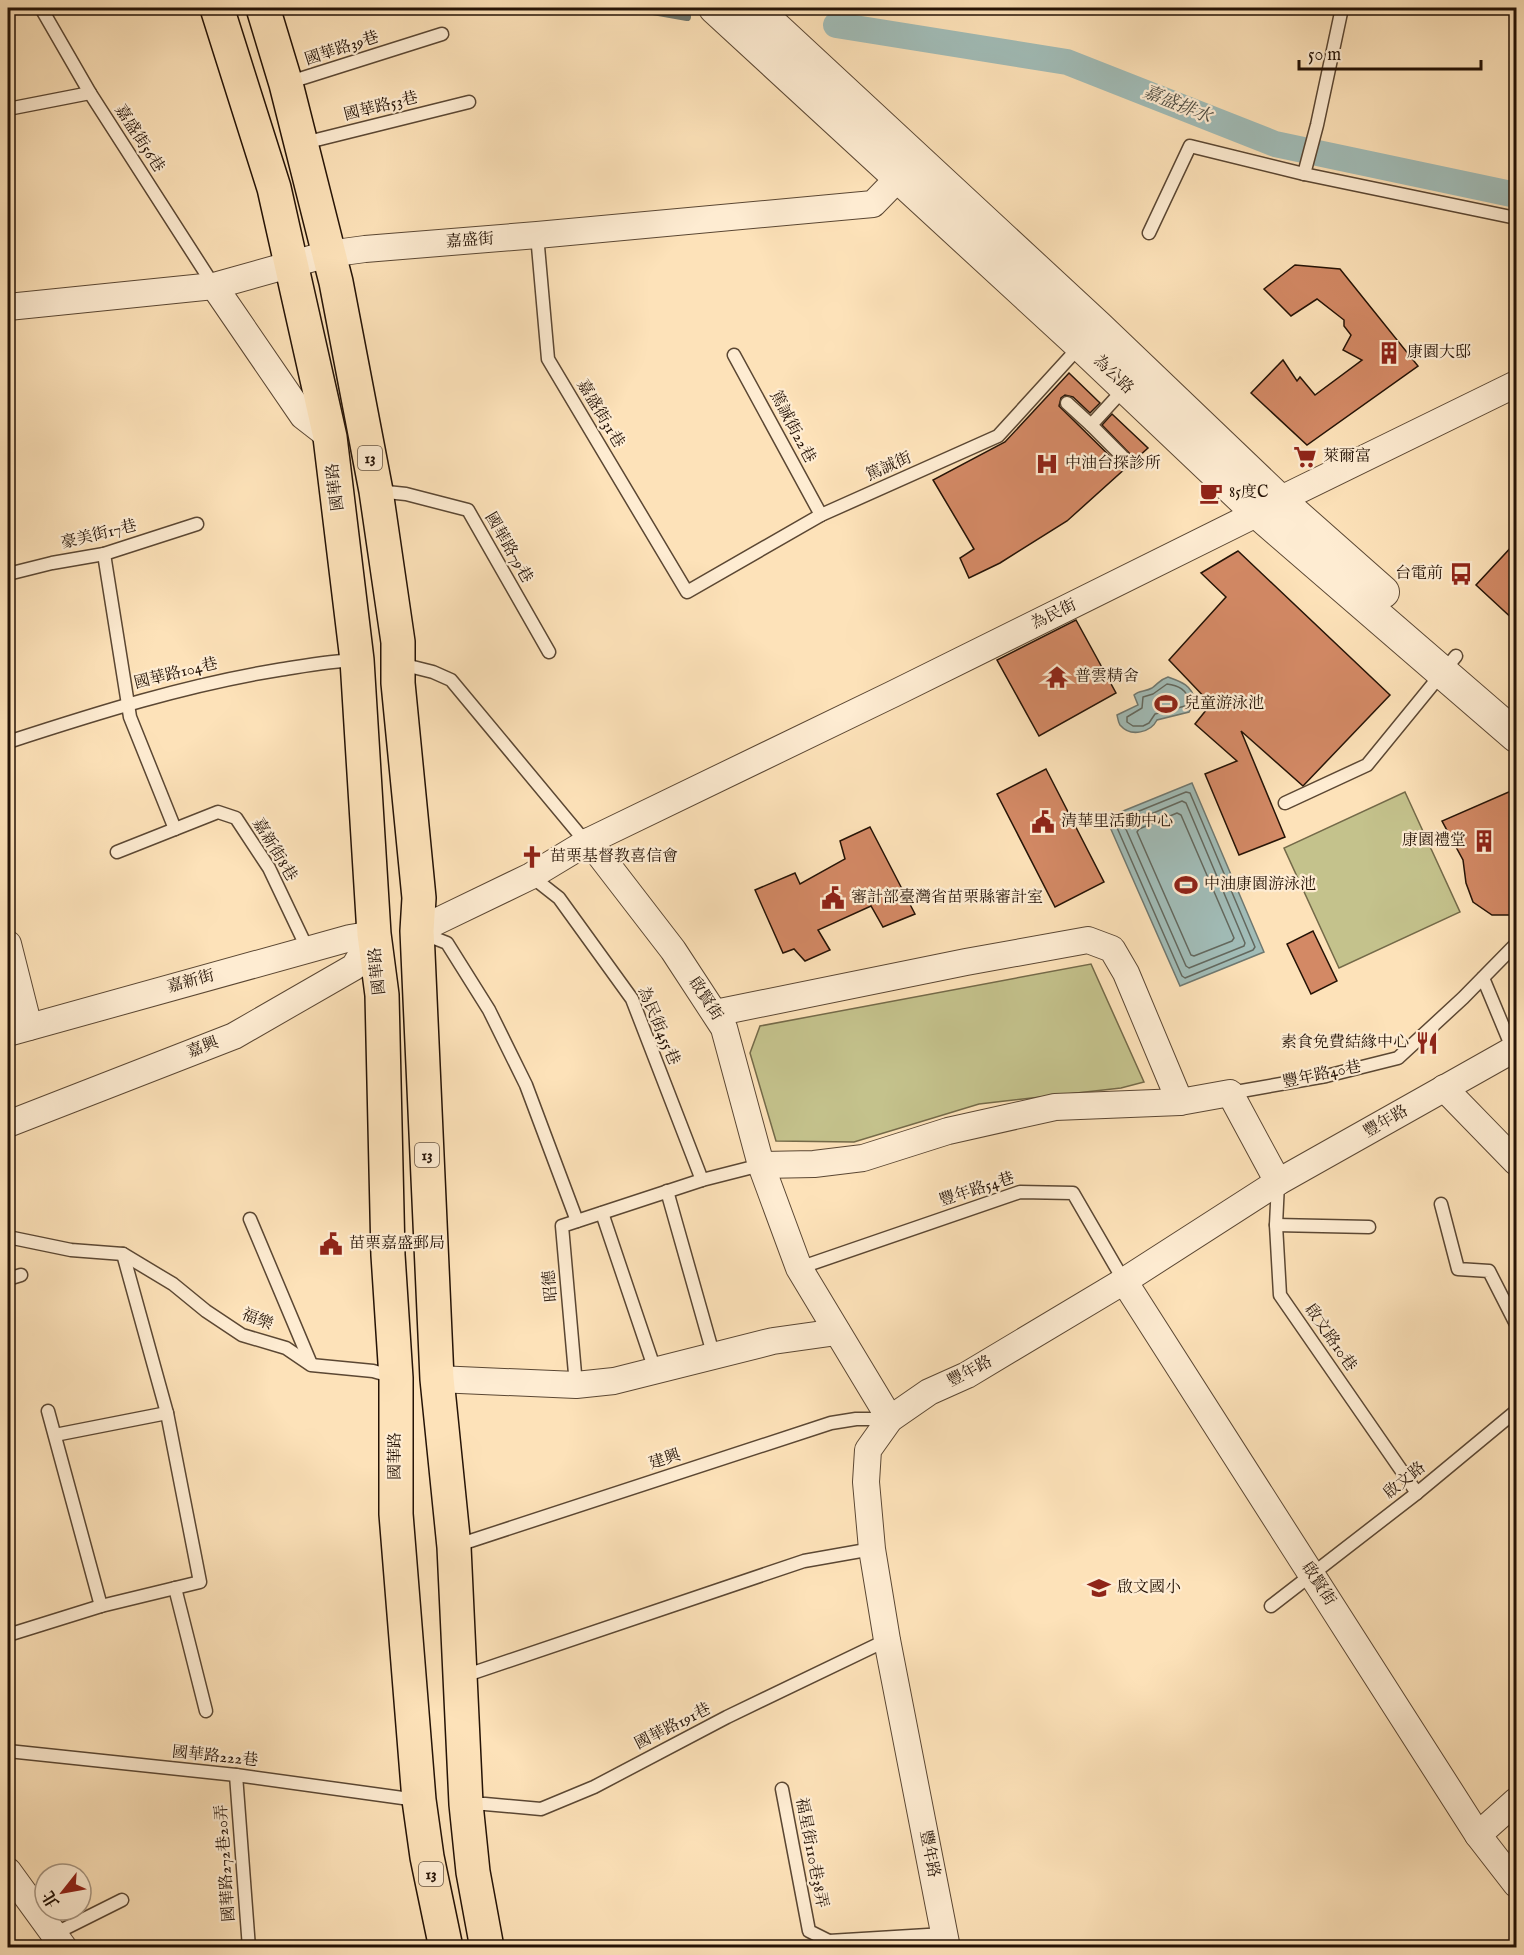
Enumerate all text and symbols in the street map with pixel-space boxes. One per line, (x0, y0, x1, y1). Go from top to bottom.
street label: 國華路39巷 (302, 28, 382, 70)
scale bar (1299, 33, 1480, 71)
text: 50 m (1308, 44, 1341, 67)
water label: 嘉盛排水 (1139, 81, 1217, 130)
street label: 國華路53巷 (342, 88, 420, 126)
street label: 嘉盛街56巷 (110, 101, 168, 177)
street label: 嘉盛街 (445, 229, 495, 253)
building icon: 康園大邸 (1376, 340, 1402, 366)
place label: 康園大邸 (1407, 343, 1471, 363)
street label: 為公路 (1089, 351, 1137, 399)
street label: 嘉盛街31巷 (572, 376, 628, 452)
street label: 篤誠街22巷 (765, 387, 819, 467)
supermarket icon: 萊爾富 (1292, 444, 1318, 470)
road number: 13 (358, 446, 382, 470)
place label: 萊爾富 (1323, 447, 1371, 467)
street label: 篤誠街 (863, 448, 915, 486)
hospital icon: 中油台探診所 (1034, 451, 1060, 477)
place label: 中油台探診所 (1065, 454, 1161, 474)
street label: 國華路 (323, 462, 349, 512)
cafe icon: 85度C (1198, 480, 1224, 506)
place label: 85度C (1229, 483, 1269, 503)
street label: 國華路79巷 (480, 509, 536, 587)
street label: 豪美街17巷 (59, 516, 139, 554)
bus stop icon: 台電前 (1448, 561, 1474, 587)
place label: 台電前 (1395, 564, 1443, 584)
street label: 為民街 (1028, 595, 1080, 635)
street label: 國華路104巷 (132, 654, 220, 694)
temple icon: 普雲精舍 (1044, 664, 1070, 690)
place label: 普雲精舍 (1075, 667, 1139, 687)
sports icon: 兒童游泳池 (1153, 691, 1179, 717)
place label: 兒童游泳池 (1184, 694, 1264, 714)
public building icon: 清華里活動中心 (1030, 809, 1056, 835)
place label: 清華里活動中心 (1061, 812, 1173, 832)
street label: 嘉新街8巷 (247, 815, 301, 885)
building icon: 康園禮堂 (1471, 828, 1497, 854)
place label: 康園禮堂 (1402, 831, 1466, 851)
church icon: 苗栗基督教喜信會 (519, 844, 545, 870)
place label: 苗栗基督教喜信會 (550, 847, 678, 867)
sports icon: 中油康園游泳池 (1173, 872, 1199, 898)
place label: 中油康園游泳池 (1204, 875, 1316, 895)
public building icon: 審計部臺灣省苗栗縣審計室 (820, 885, 846, 911)
place label: 審計部臺灣省苗栗縣審計室 (851, 888, 1043, 908)
street label: 國華路 (366, 946, 390, 996)
street label: 嘉新街 (165, 966, 217, 998)
street label: 啟賢街 (684, 973, 726, 1025)
street label: 為民街455巷 (633, 984, 683, 1068)
restaurant icon: 素食免費結緣中心 (1414, 1030, 1440, 1056)
street label: 嘉興 (184, 1033, 222, 1063)
place label: 素食免費結緣中心 (1281, 1033, 1409, 1053)
street label: 豐年路40巷 (1281, 1057, 1363, 1093)
street label: 豐年路 (1360, 1101, 1412, 1143)
road number: 13 (415, 1143, 439, 1167)
street label: 豐年路54巷 (937, 1169, 1017, 1211)
public building icon: 苗栗嘉盛郵局 (318, 1231, 344, 1257)
place label: 苗栗嘉盛郵局 (349, 1234, 445, 1254)
street label: 昭德 (540, 1269, 562, 1303)
street label: 啟文路10巷 (1300, 1300, 1360, 1376)
street label: 福樂 (238, 1305, 276, 1335)
street label: 豐年路 (944, 1352, 996, 1392)
street label: 國華路 (386, 1432, 406, 1480)
street label: 建興 (647, 1446, 683, 1474)
street label: 啟文路 (1380, 1458, 1430, 1504)
street label: 啟賢街 (1297, 1558, 1339, 1610)
school or university icon: 啟文國小 (1086, 1575, 1112, 1601)
place label: 啟文國小 (1117, 1578, 1181, 1598)
street label: 國華路191巷 (632, 1699, 714, 1755)
street label: 國華路222巷 (171, 1743, 259, 1771)
street label: 福星街110巷38弄 (791, 1796, 831, 1910)
street label: 國華路272巷20弄 (212, 1804, 240, 1922)
street label: 豐年路 (915, 1829, 943, 1879)
north arrow (33, 1862, 93, 1922)
road number: 13 (419, 1862, 443, 1886)
text: 北 (39, 1887, 65, 1911)

